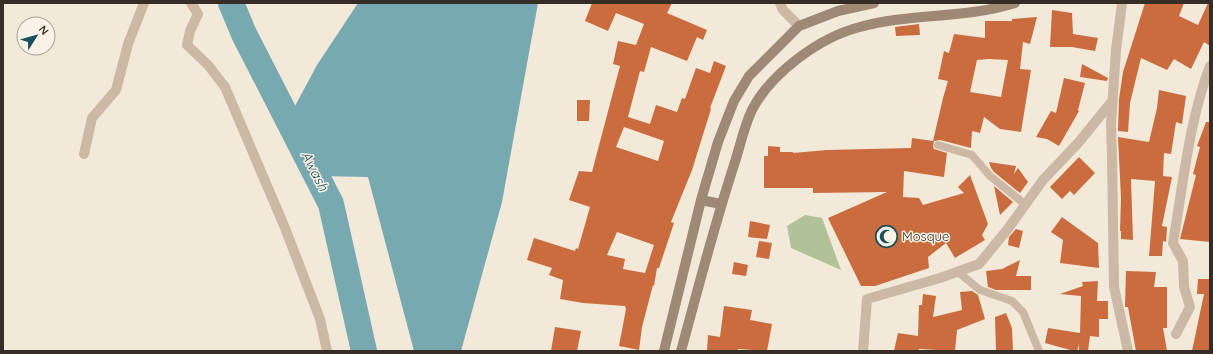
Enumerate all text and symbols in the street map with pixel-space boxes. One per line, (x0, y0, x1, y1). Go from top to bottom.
north arrow (16, 16, 56, 56)
text: N (36, 23, 52, 37)
water label: Awash (297, 148, 333, 195)
mosque icon: Mosque (873, 223, 899, 249)
place label: Mosque (902, 228, 949, 244)

